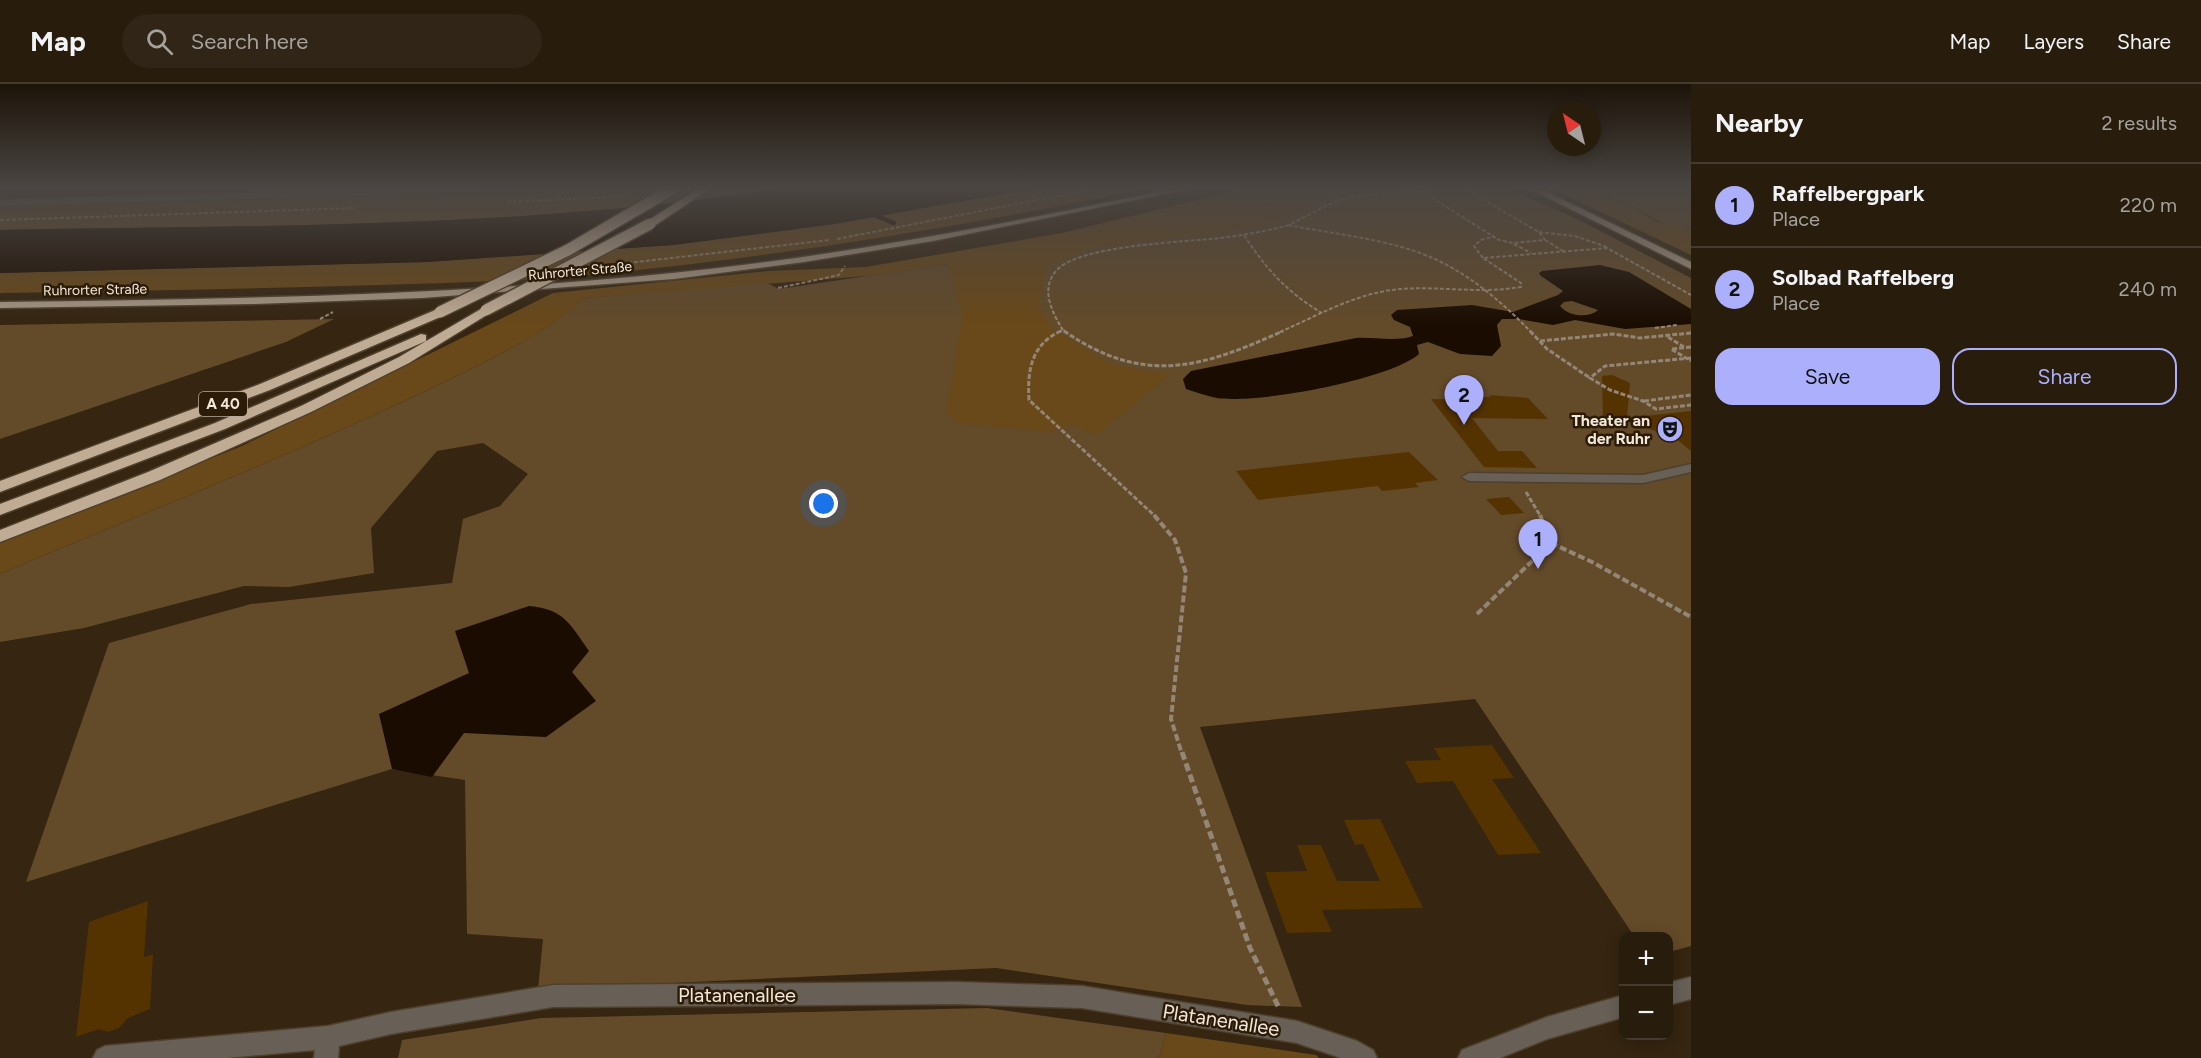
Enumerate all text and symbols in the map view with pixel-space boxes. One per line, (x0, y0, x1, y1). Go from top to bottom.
search box (122, 14, 542, 68)
text: Map (30, 24, 86, 58)
icon: search (143, 25, 176, 58)
text: Search here (191, 28, 308, 55)
text: Map (1950, 29, 1990, 54)
text: Layers (2023, 29, 2084, 54)
text: Share (2117, 29, 2171, 54)
north arrow (1547, 102, 1601, 156)
text: Nearby (1715, 107, 1803, 139)
text: 2 results (2101, 111, 2177, 135)
text: Raffelbergpark (1772, 180, 1925, 207)
text: 1 (1730, 193, 1739, 217)
text: 220 m (2120, 193, 2177, 217)
text: Place (1772, 207, 1820, 231)
street label: Ruhrorter Straße (527, 258, 633, 284)
text: Solbad Raffelberg (1772, 264, 1954, 291)
text: 2 (1729, 277, 1740, 301)
text: 240 m (2119, 277, 2177, 301)
street label: Ruhrorter Straße (43, 281, 148, 299)
text: Place (1772, 291, 1820, 315)
button: Save (1715, 348, 1940, 405)
button: Share (1952, 348, 2177, 405)
pin: 2 (1444, 376, 1484, 425)
road number: A 40 (199, 392, 247, 416)
place label: Theater an der Ruhr (1572, 411, 1650, 448)
theatre icon: Theater an der Ruhr (1655, 414, 1685, 444)
your location (809, 489, 838, 518)
pin: 1 (1518, 520, 1558, 569)
map controls (1619, 932, 1673, 1040)
button: + (1619, 932, 1673, 986)
street label: Platanenallee (678, 983, 796, 1007)
button: − (1619, 986, 1673, 1040)
street label: Platanenallee (1161, 999, 1281, 1041)

